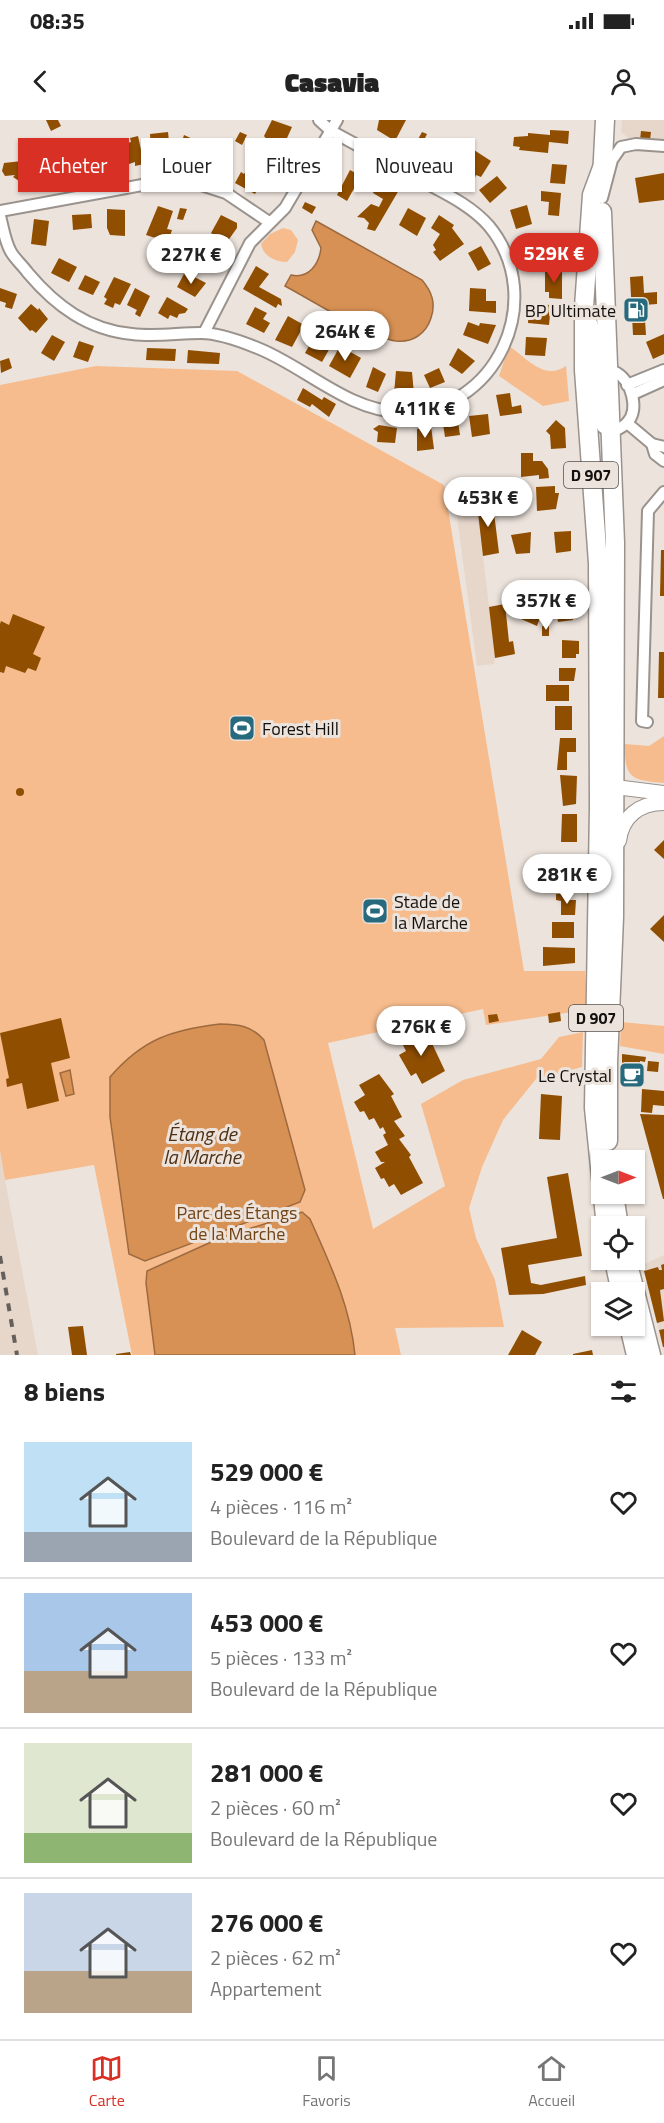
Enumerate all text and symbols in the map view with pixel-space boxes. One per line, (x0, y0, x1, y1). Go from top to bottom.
text: 08:35 (30, 4, 85, 38)
text: Casavia (285, 61, 379, 102)
icon: back (24, 65, 57, 98)
icon: person (607, 65, 640, 98)
chip: Acheter (18, 138, 129, 192)
chip: Louer (141, 138, 233, 192)
chip: Filtres (245, 138, 342, 192)
chip: Nouveau (354, 138, 475, 192)
pin: 529K € (505, 233, 603, 284)
pin: 227K € (142, 234, 240, 285)
text: 529K € (523, 237, 585, 268)
text: 227K € (160, 238, 222, 269)
fuel station icon: BP Ultimate (621, 295, 651, 325)
place label: BP Ultimate (525, 297, 616, 324)
pin: 264K € (296, 311, 394, 362)
text: 264K € (314, 315, 376, 346)
pin: 411K € (376, 388, 474, 439)
text: 411K € (394, 392, 456, 423)
road number: D 907 (564, 462, 618, 488)
pin: 453K € (439, 477, 537, 528)
text: 453K € (457, 481, 519, 512)
pin: 357K € (497, 580, 595, 631)
text: 357K € (515, 584, 577, 615)
sports icon: Forest Hill (227, 713, 257, 743)
place label: Forest Hill (262, 715, 339, 742)
pin: 281K € (518, 854, 616, 905)
text: 281K € (536, 858, 598, 889)
place label: Stade de la Marche (394, 888, 468, 936)
sports icon: Stade de la Marche (360, 896, 390, 926)
road number: D 907 (569, 1005, 623, 1031)
pin: 276K € (372, 1006, 470, 1057)
text: 276K € (390, 1010, 452, 1041)
cafe icon: Le Crystal (617, 1060, 647, 1090)
place label: Le Crystal (538, 1062, 612, 1089)
water label: Étang de la Marche (163, 1118, 243, 1172)
north arrow (591, 1150, 645, 1204)
map controls (591, 1150, 645, 1336)
park label: Parc des Étangs de la Marche (177, 1199, 297, 1247)
button: locate (591, 1216, 645, 1270)
button: layers (591, 1282, 645, 1336)
text: 8 biens (24, 1372, 105, 1411)
icon: filters (607, 1375, 640, 1408)
text: 529 000 € (210, 1452, 323, 1491)
icon: home (72, 1466, 144, 1538)
icon: heart (607, 1486, 640, 1519)
text: 4 pièces · 116 m² (210, 1491, 352, 1522)
text: Boulevard de la République (210, 1522, 437, 1553)
text: 453 000 € (210, 1603, 323, 1642)
icon: home (72, 1617, 144, 1689)
icon: heart (607, 1637, 640, 1670)
text: 5 pièces · 133 m² (210, 1642, 352, 1673)
text: Boulevard de la République (210, 1673, 437, 1704)
text: 281 000 € (210, 1753, 323, 1792)
icon: home (72, 1767, 144, 1839)
icon: heart (607, 1787, 640, 1820)
text: 2 pièces · 60 m² (210, 1792, 341, 1823)
text: Boulevard de la République (210, 1823, 437, 1854)
text: 276 000 € (210, 1903, 323, 1942)
icon: home (72, 1917, 144, 1989)
icon: heart (607, 1937, 640, 1970)
text: 2 pièces · 62 m² (210, 1942, 341, 1973)
text: Appartement (210, 1973, 322, 2004)
tab: Carte (89, 2052, 125, 2112)
tab: Favoris (302, 2052, 351, 2112)
tab: Accueil (528, 2052, 575, 2112)

